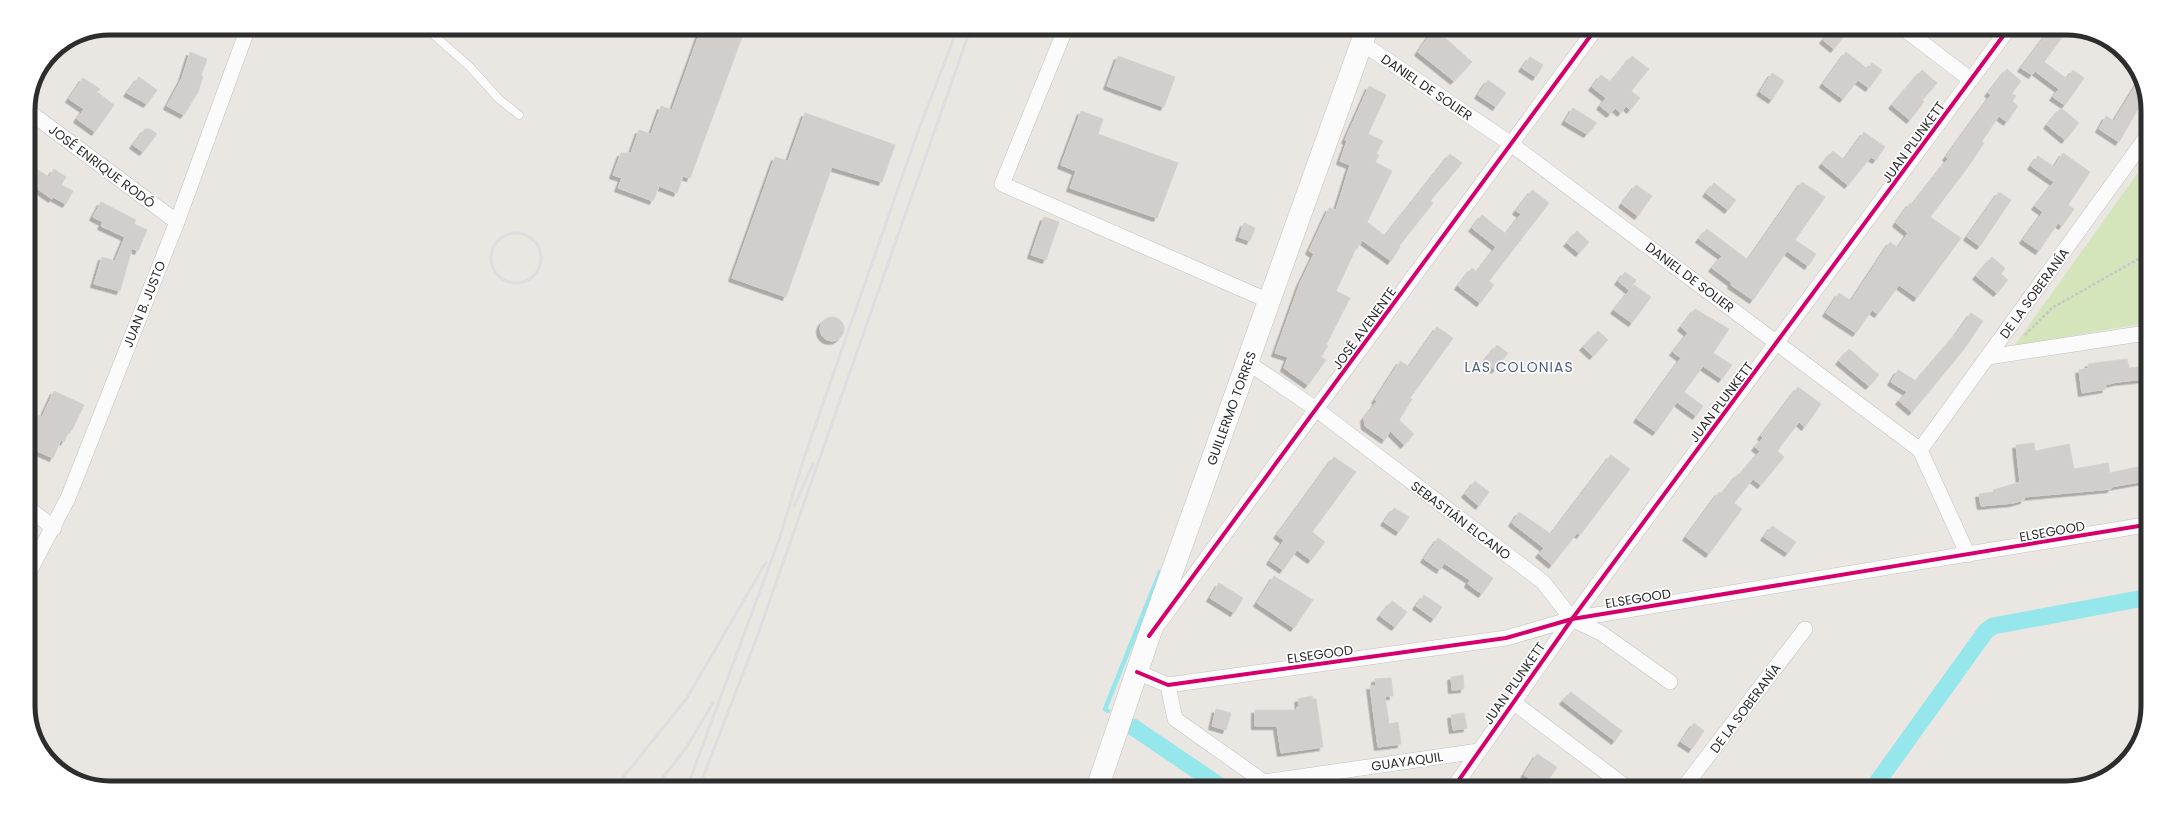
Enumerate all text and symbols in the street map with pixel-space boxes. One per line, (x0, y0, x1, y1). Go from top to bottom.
street label: DANIEL DE SOLIER (1377, 50, 1476, 125)
street label: JUAN PLUNKETT (1877, 98, 1949, 187)
street label: JOSÉ ENRIQUE RODÓ (45, 120, 159, 213)
street label: DANIEL DE SOLIER (1641, 238, 1738, 317)
street label: DE LA SOBERANÍA (1995, 244, 2074, 342)
street label: JUAN B. JUSTO (118, 258, 170, 350)
street label: JOSÉ AVENENTE (1328, 283, 1401, 373)
street label: GUILLERMO TORRES (1202, 348, 1261, 468)
district label: LAS COLONIAS (1464, 357, 1574, 377)
street label: JUAN PLUNKETT (1685, 358, 1758, 447)
street label: SEBASTIÁN ELCANO (1407, 476, 1515, 564)
street label: ELSEGOOD (2018, 516, 2086, 547)
street label: ELSEGOOD (1604, 584, 1672, 613)
street label: JUAN PLUNKETT (1479, 638, 1550, 728)
street label: ELSEGOOD (1286, 640, 1354, 669)
street label: DE LA SOBERANÍA (1705, 659, 1785, 757)
street label: GUAYAQUIL (1370, 747, 1444, 776)

